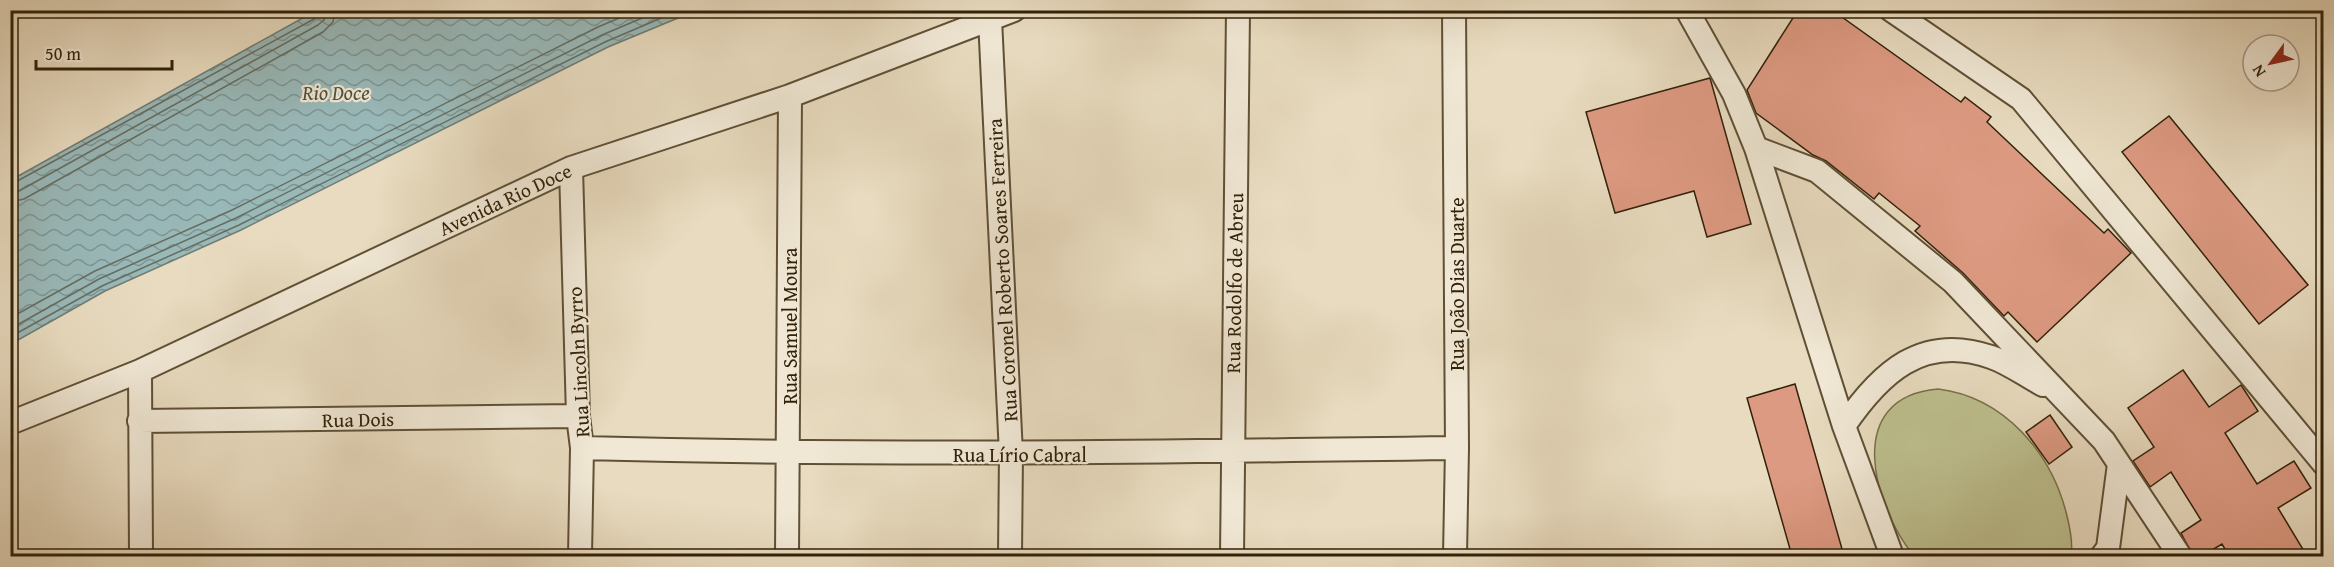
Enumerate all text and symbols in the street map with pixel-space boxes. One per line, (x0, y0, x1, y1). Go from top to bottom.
scale bar (36, 33, 172, 71)
north arrow (2241, 33, 2301, 93)
text: 50 m (45, 40, 81, 67)
text: N (2245, 60, 2271, 82)
water label: Rio Doce (301, 77, 370, 108)
street label: Rua Coronel Roberto Soares Ferreira (980, 117, 1024, 422)
street label: Avenida Rio Doce (434, 155, 576, 243)
street label: Rua Rodolfo de Abreu (1218, 192, 1250, 374)
street label: Rua João Dias Duarte (1442, 197, 1471, 371)
street label: Rua Samuel Moura (775, 247, 804, 404)
street label: Rua Lincoln Byrro (560, 286, 596, 438)
street label: Rua Dois (322, 404, 394, 434)
street label: Rua Lírio Cabral (953, 440, 1087, 469)

